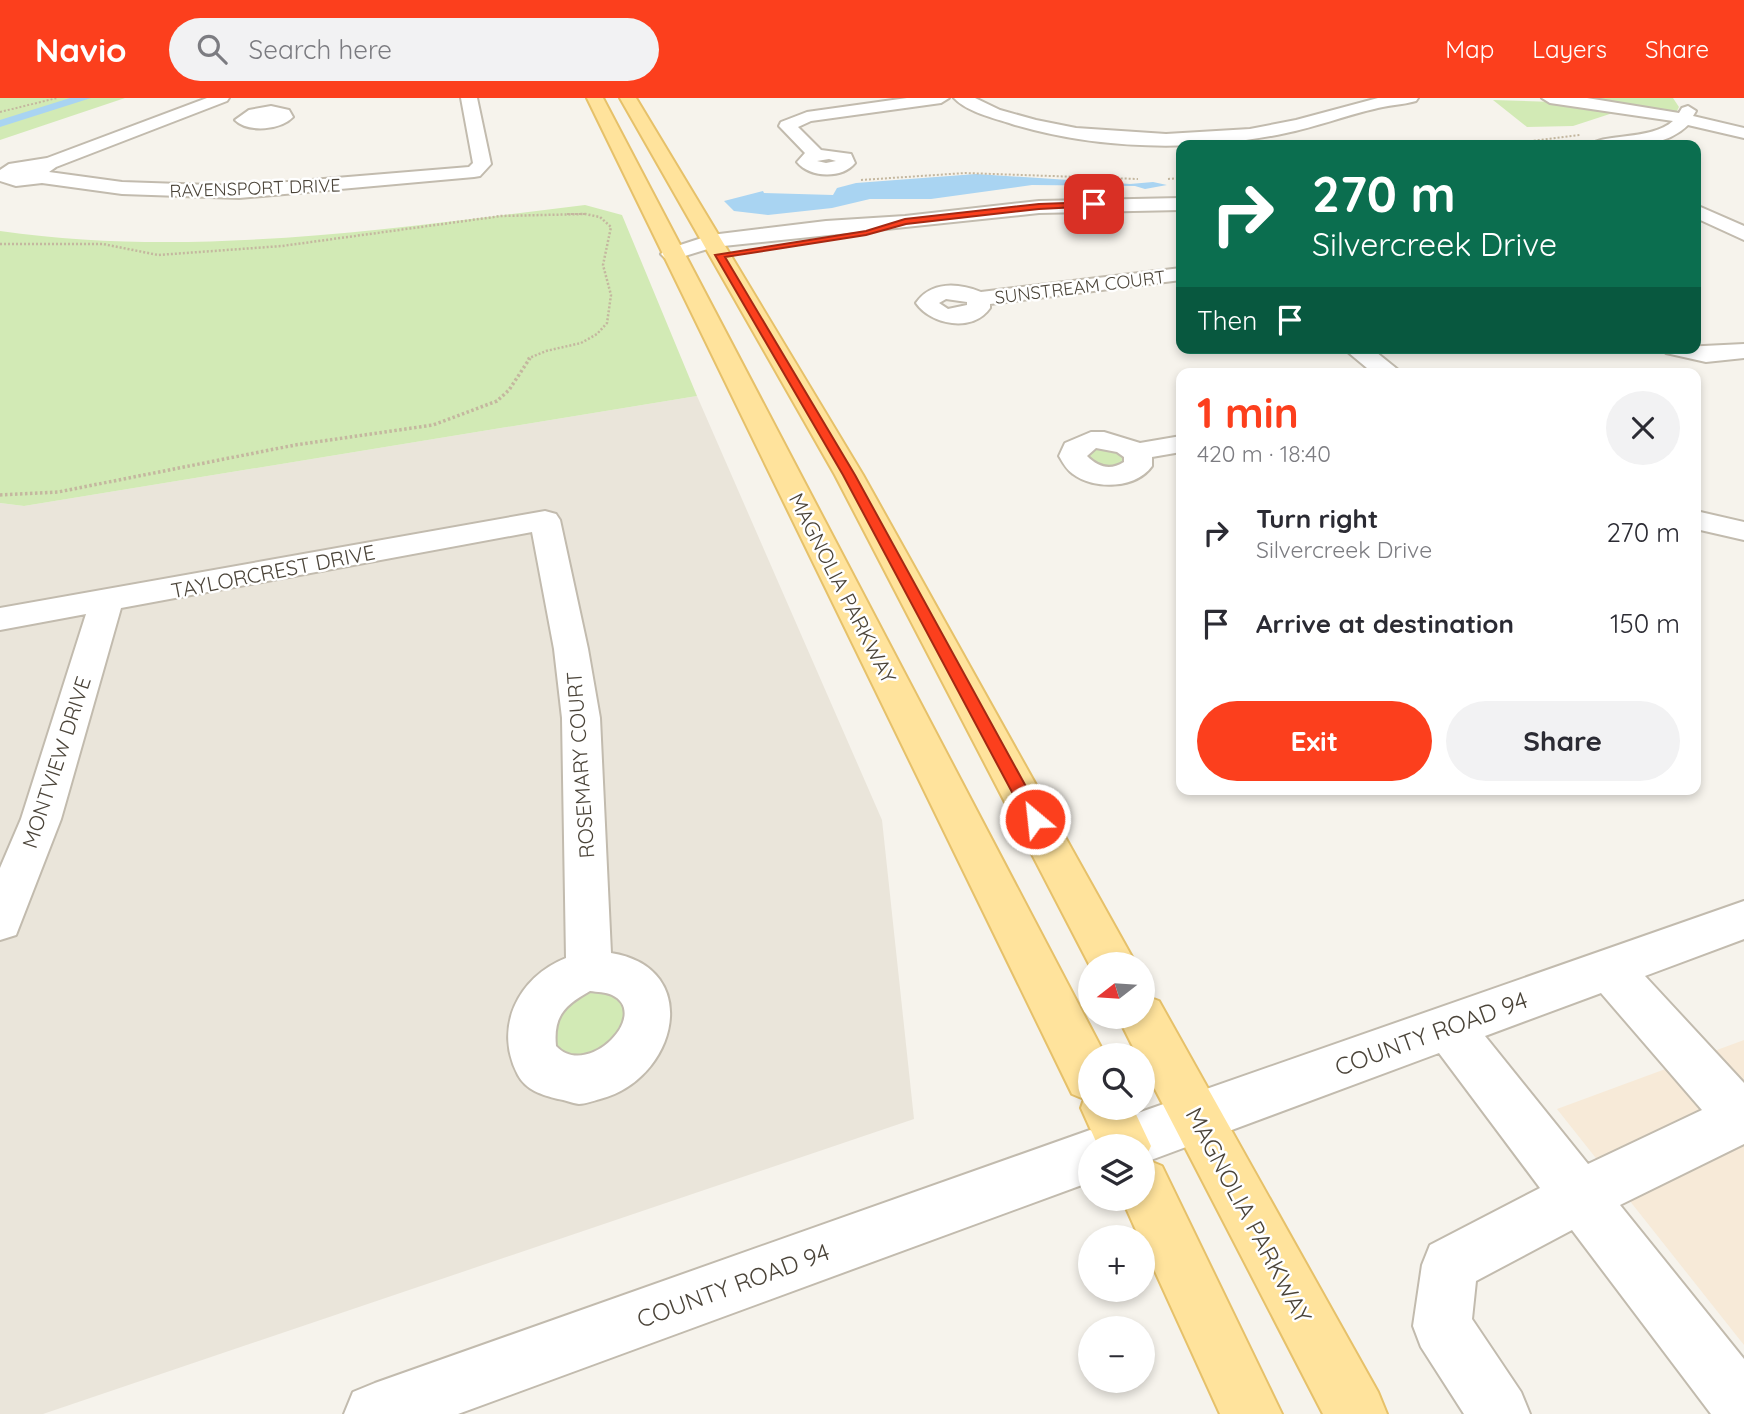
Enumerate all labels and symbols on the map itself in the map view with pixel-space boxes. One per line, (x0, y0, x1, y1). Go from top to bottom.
street label: RAVENSPORT DRIVE (169, 174, 341, 202)
pin (1064, 174, 1124, 234)
street label: SUNSTREAM COURT (993, 265, 1167, 309)
street label: MAGNOLIA PARKWAY (784, 488, 902, 688)
street label: TAYLORCREST DRIVE (169, 538, 377, 604)
street label: ROSEMARY COURT (561, 671, 599, 859)
street label: MONTVIEW DRIVE (16, 673, 96, 851)
position arrow (998, 782, 1072, 856)
north arrow (1078, 952, 1155, 1029)
street label: COUNTY ROAD 94 (1331, 984, 1531, 1082)
street label: MAGNOLIA PARKWAY (1179, 1102, 1319, 1328)
street label: COUNTY ROAD 94 (633, 1236, 833, 1334)

